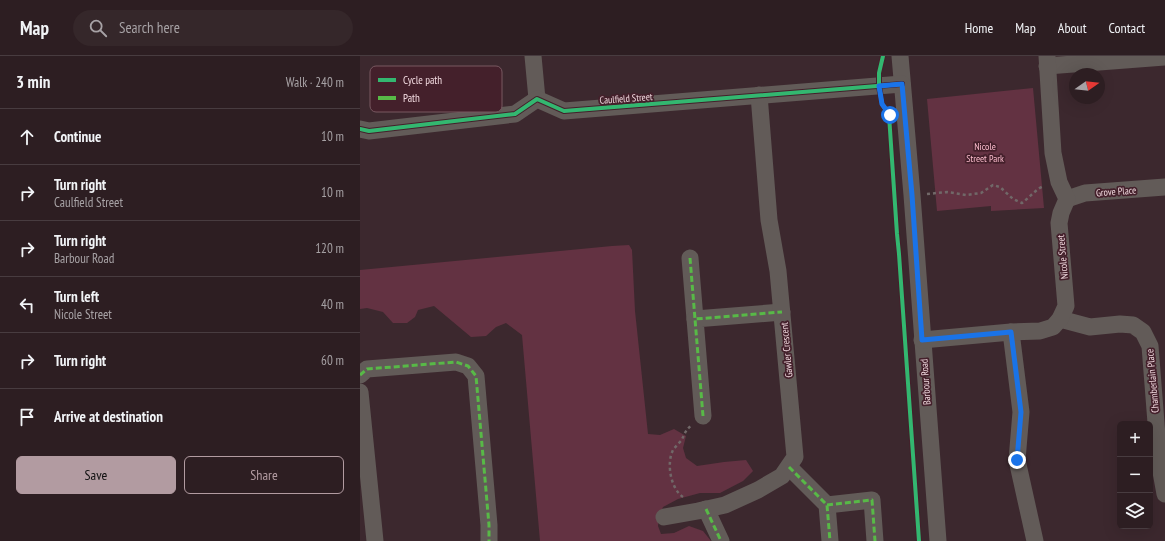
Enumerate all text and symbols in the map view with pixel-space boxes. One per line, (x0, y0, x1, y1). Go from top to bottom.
search box (73, 10, 353, 46)
text: Map (20, 16, 49, 40)
icon: search (87, 17, 109, 39)
text: Search here (119, 18, 180, 37)
text: Home (965, 19, 993, 37)
text: Map (1015, 19, 1036, 37)
text: About (1058, 19, 1087, 37)
text: Contact (1109, 19, 1145, 37)
legend (370, 66, 502, 112)
north arrow (1069, 68, 1105, 104)
text: 3 min (16, 71, 50, 93)
text: Cycle path (403, 73, 442, 87)
text: Walk · 240 m (286, 74, 344, 91)
street label: Caulfield Street (599, 90, 653, 107)
text: Path (403, 91, 420, 105)
route start (881, 106, 899, 124)
icon: ahead (16, 126, 38, 148)
text: Continue (54, 127, 101, 146)
text: 10 m (321, 128, 344, 145)
park label: Nicole Street Park (966, 140, 1004, 165)
text: Turn right (54, 175, 106, 194)
icon: right (16, 182, 38, 204)
text: 10 m (321, 184, 344, 201)
street label: Grove Place (1095, 184, 1137, 199)
text: Caulfield Street (54, 194, 123, 211)
text: Turn right (54, 231, 106, 250)
street label: Nicole Street (1054, 234, 1071, 280)
icon: right (16, 238, 38, 260)
text: 120 m (315, 240, 344, 257)
text: Barbour Road (54, 250, 114, 267)
text: Turn left (54, 287, 99, 306)
icon: left (16, 294, 38, 316)
text: 40 m (321, 296, 344, 313)
text: Nicole Street (54, 306, 112, 323)
street label: Gawler Crescent (778, 321, 795, 378)
street label: Chamberlain Place (1143, 348, 1162, 413)
icon: right (16, 350, 38, 372)
text: Turn right (54, 351, 106, 370)
text: 60 m (321, 352, 344, 369)
street label: Barbour Road (917, 358, 934, 406)
icon: arrive (16, 406, 38, 428)
text: Arrive at destination (54, 407, 163, 426)
map controls (1117, 421, 1153, 529)
button: + (1117, 421, 1153, 457)
route end (1008, 451, 1026, 469)
button: Save (16, 456, 176, 494)
button: Share (184, 456, 344, 494)
button: − (1117, 457, 1153, 493)
button: layers (1117, 493, 1153, 529)

